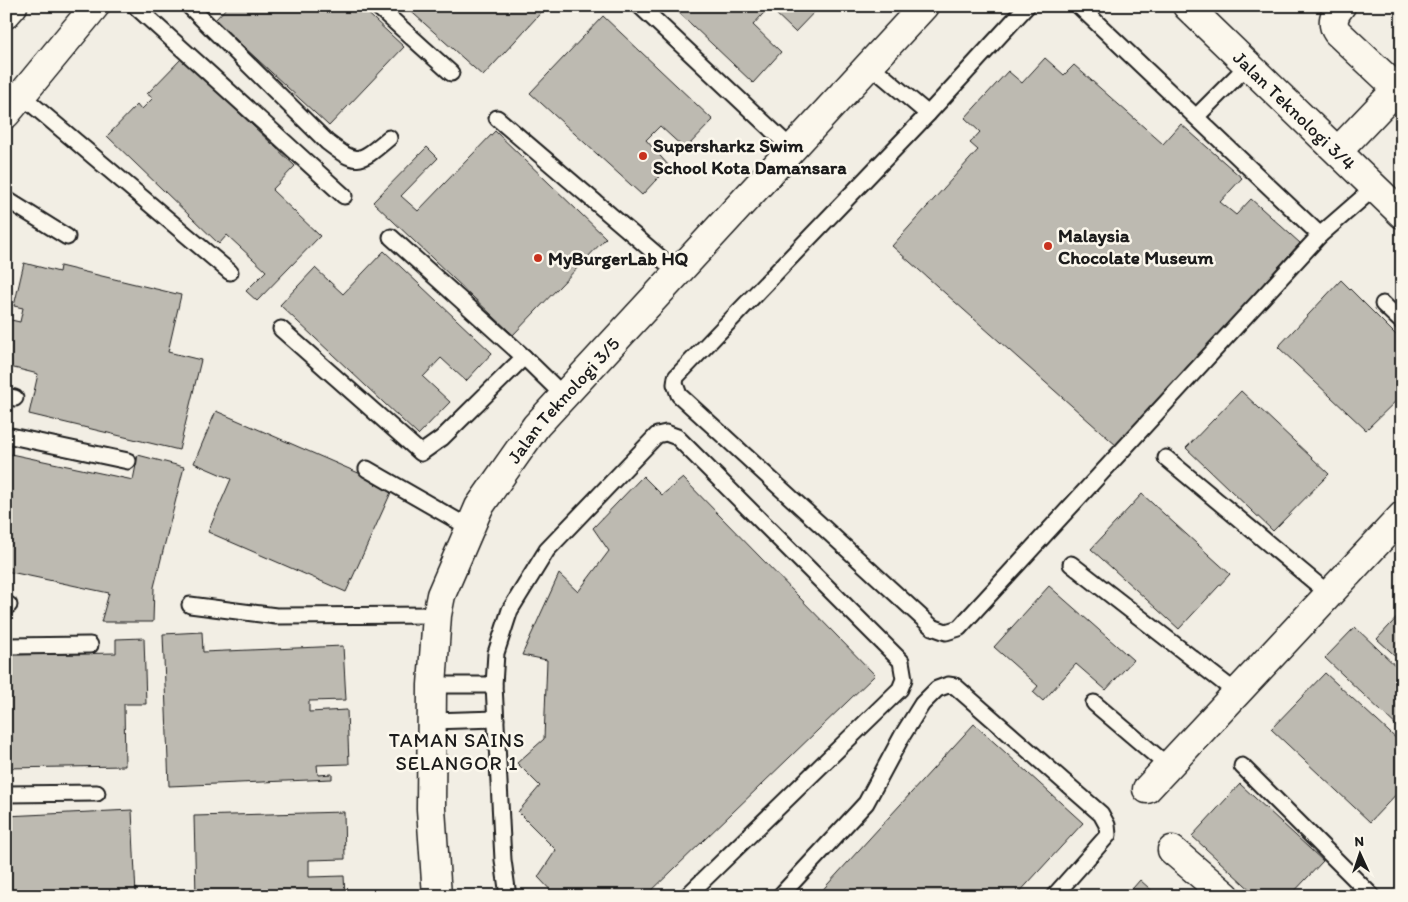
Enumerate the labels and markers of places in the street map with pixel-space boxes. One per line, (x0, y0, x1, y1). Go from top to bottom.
place label: Supersharkz Swim School Kota Damansara (653, 134, 847, 179)
marker: Supersharkz Swim School Kota Damansara (637, 150, 649, 162)
place label: Malaysia Chocolate Museum (1058, 224, 1214, 269)
marker: Malaysia Chocolate Museum (1042, 240, 1054, 252)
place label: MyBurgerLab HQ (548, 247, 689, 270)
marker: MyBurgerLab HQ (532, 252, 544, 264)

